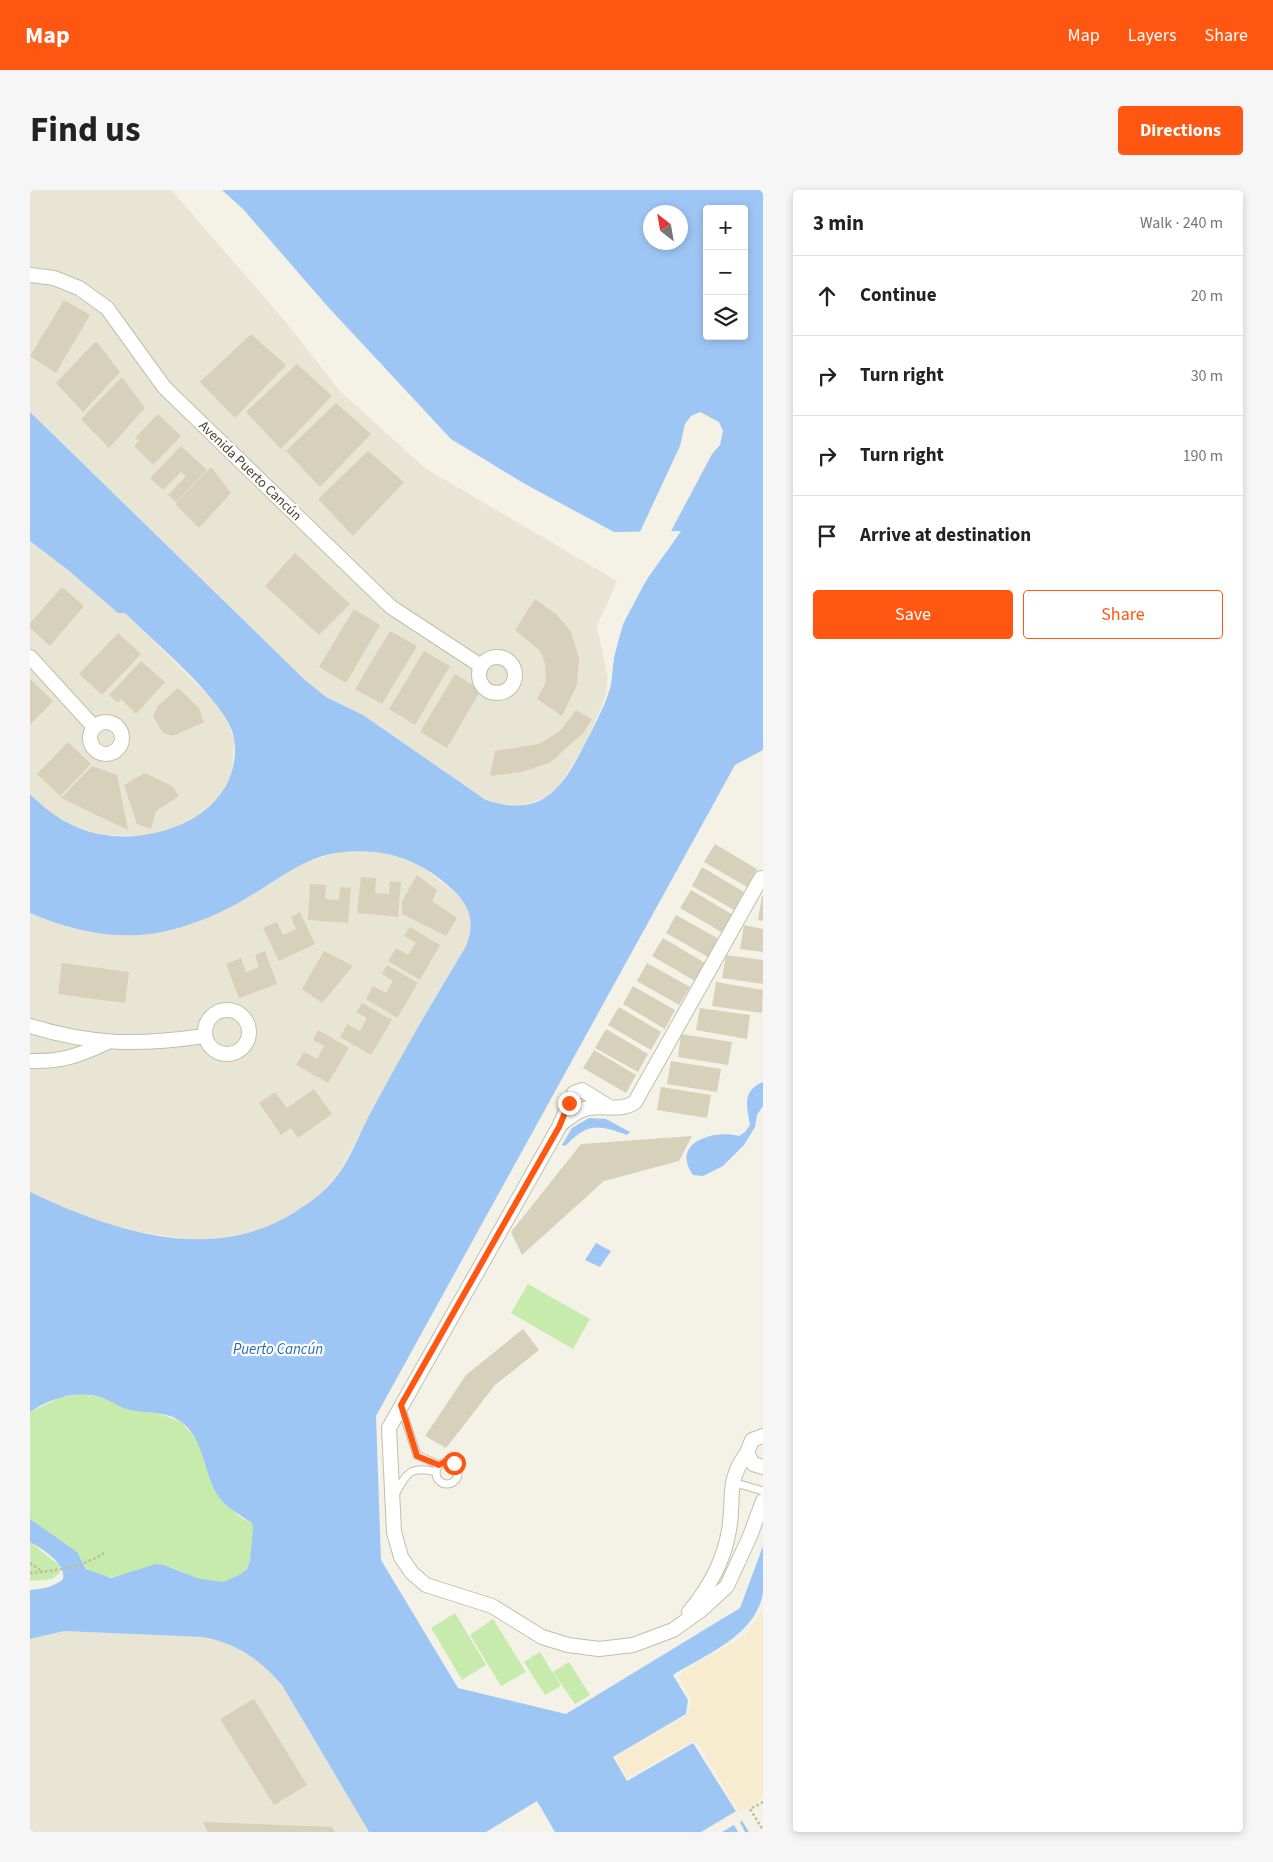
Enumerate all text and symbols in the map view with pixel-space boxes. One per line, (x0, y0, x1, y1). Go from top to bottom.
text: Map (25, 18, 70, 53)
text: Map (1068, 23, 1100, 48)
text: Layers (1128, 23, 1177, 48)
text: Share (1205, 23, 1248, 48)
text: Find us (30, 105, 140, 155)
button: Directions (1118, 106, 1243, 155)
north arrow (643, 205, 688, 250)
map controls (703, 205, 748, 340)
button: + (703, 205, 748, 250)
text: 3 min (813, 208, 864, 238)
text: Walk · 240 m (1140, 212, 1223, 234)
button: − (703, 250, 748, 295)
icon: ahead (813, 282, 841, 310)
text: Continue (860, 282, 937, 309)
text: 20 m (1191, 285, 1223, 307)
button: layers (703, 295, 748, 340)
icon: right (813, 362, 841, 390)
text: Turn right (860, 362, 944, 389)
text: 30 m (1191, 365, 1223, 387)
street label: Avenida Puerto Cancún (194, 416, 306, 526)
icon: right (813, 442, 841, 470)
text: Turn right (860, 442, 944, 469)
text: 190 m (1183, 445, 1223, 467)
icon: arrive (813, 522, 841, 550)
text: Arrive at destination (860, 522, 1031, 549)
button: Save (813, 590, 1013, 639)
button: Share (1023, 590, 1223, 639)
route end (558, 1092, 581, 1115)
water label: Puerto Cancún (233, 1339, 323, 1360)
route start (443, 1452, 466, 1475)

